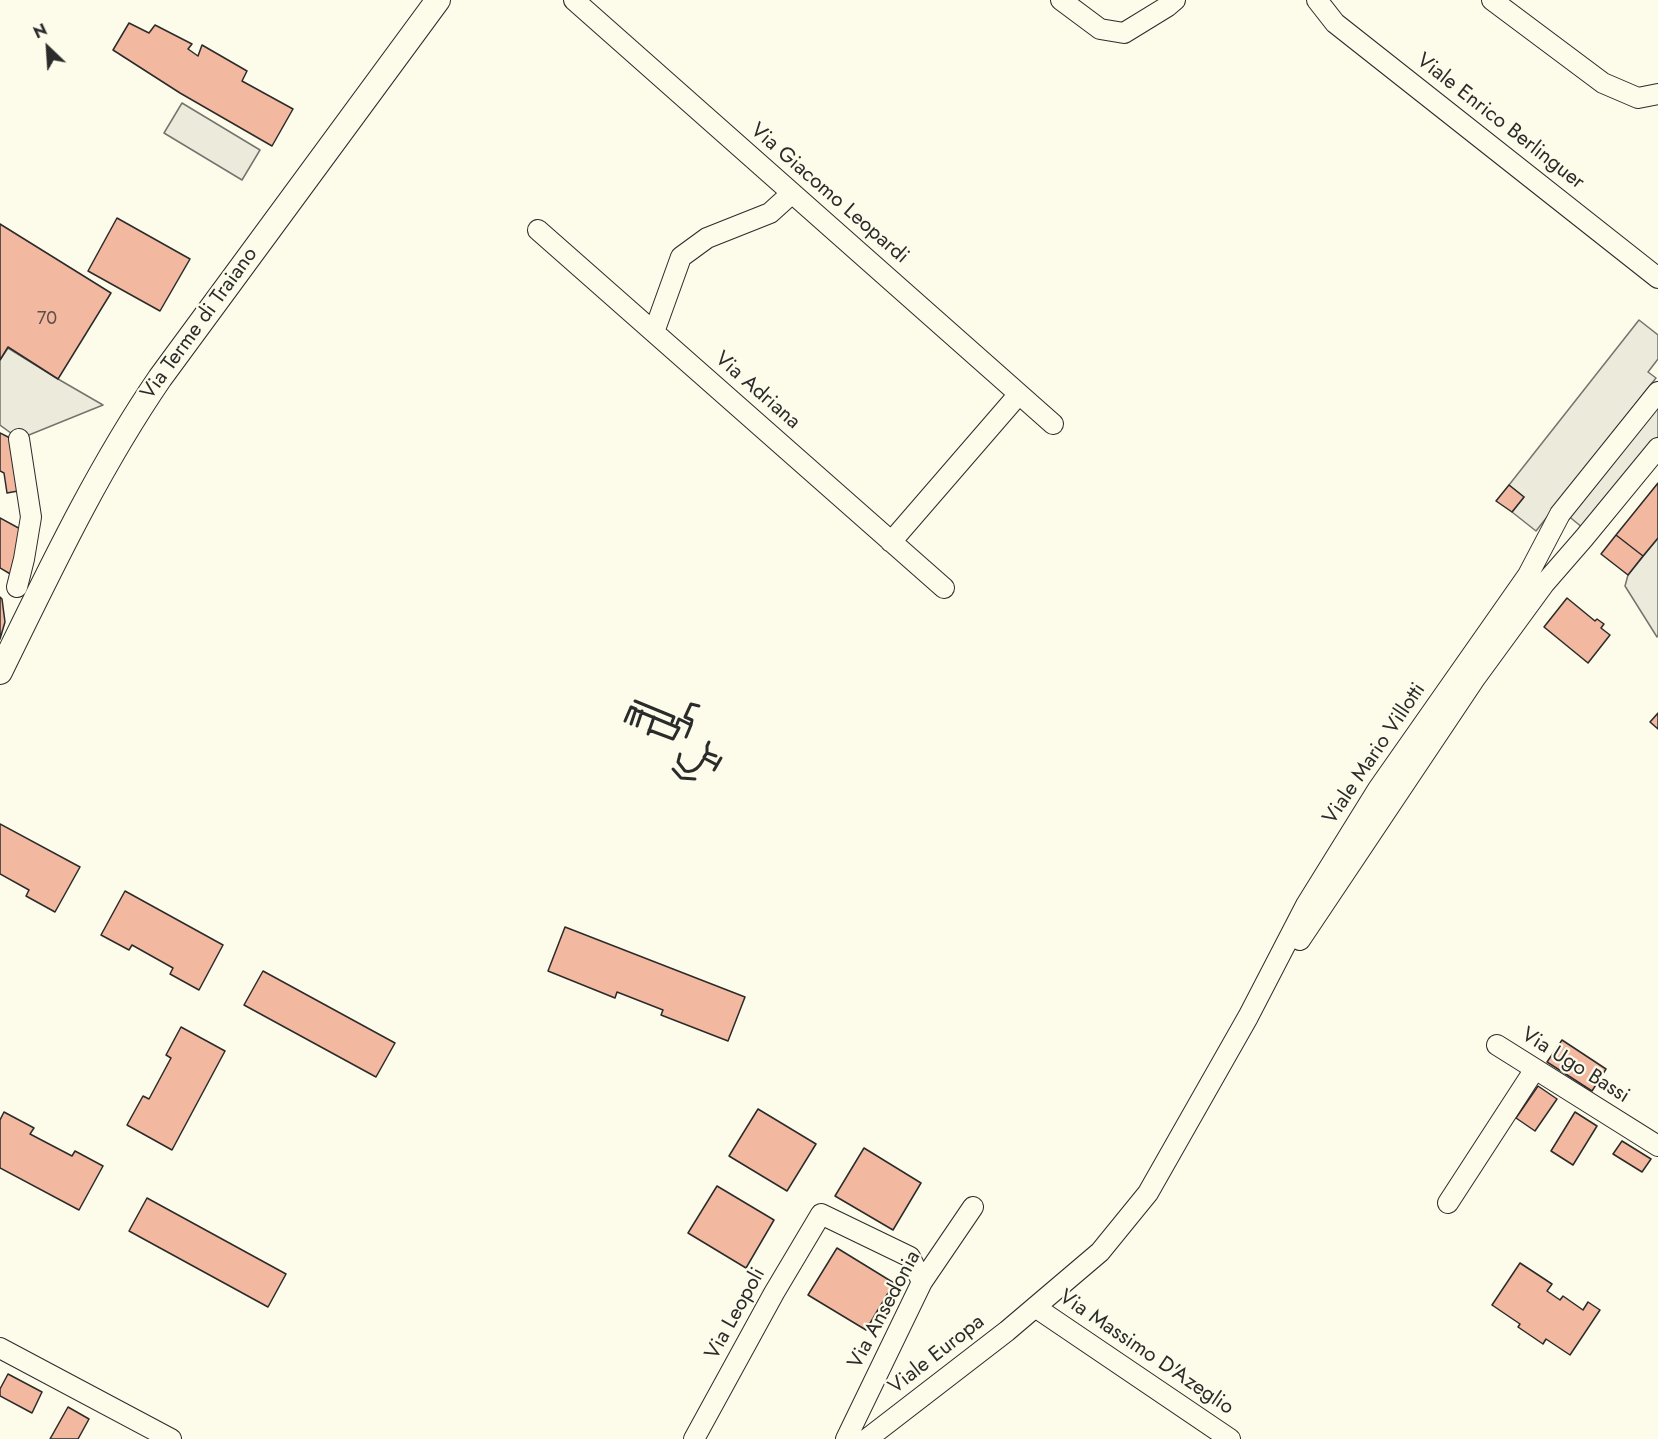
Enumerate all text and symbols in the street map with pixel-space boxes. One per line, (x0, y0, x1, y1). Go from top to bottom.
north arrow (18, 18, 78, 78)
text: N (30, 18, 51, 44)
street label: Viale Enrico Berlinguer (1411, 49, 1589, 195)
street label: Via Giacomo Leopardi (745, 118, 913, 270)
street label: Via Terme di Traiano (136, 243, 264, 405)
house number: 70 (37, 309, 57, 331)
street label: Via Adriana (709, 347, 805, 435)
street label: Viale Mario Villotti (1318, 679, 1432, 829)
street label: Via Ugo Bassi (1516, 1023, 1634, 1109)
street label: Via Ansedonia (843, 1247, 927, 1373)
street label: Via Leopoli (700, 1264, 772, 1364)
street label: Via Massimo D'Azeglio (1054, 1285, 1238, 1421)
street label: Viale Europa (884, 1310, 990, 1400)

